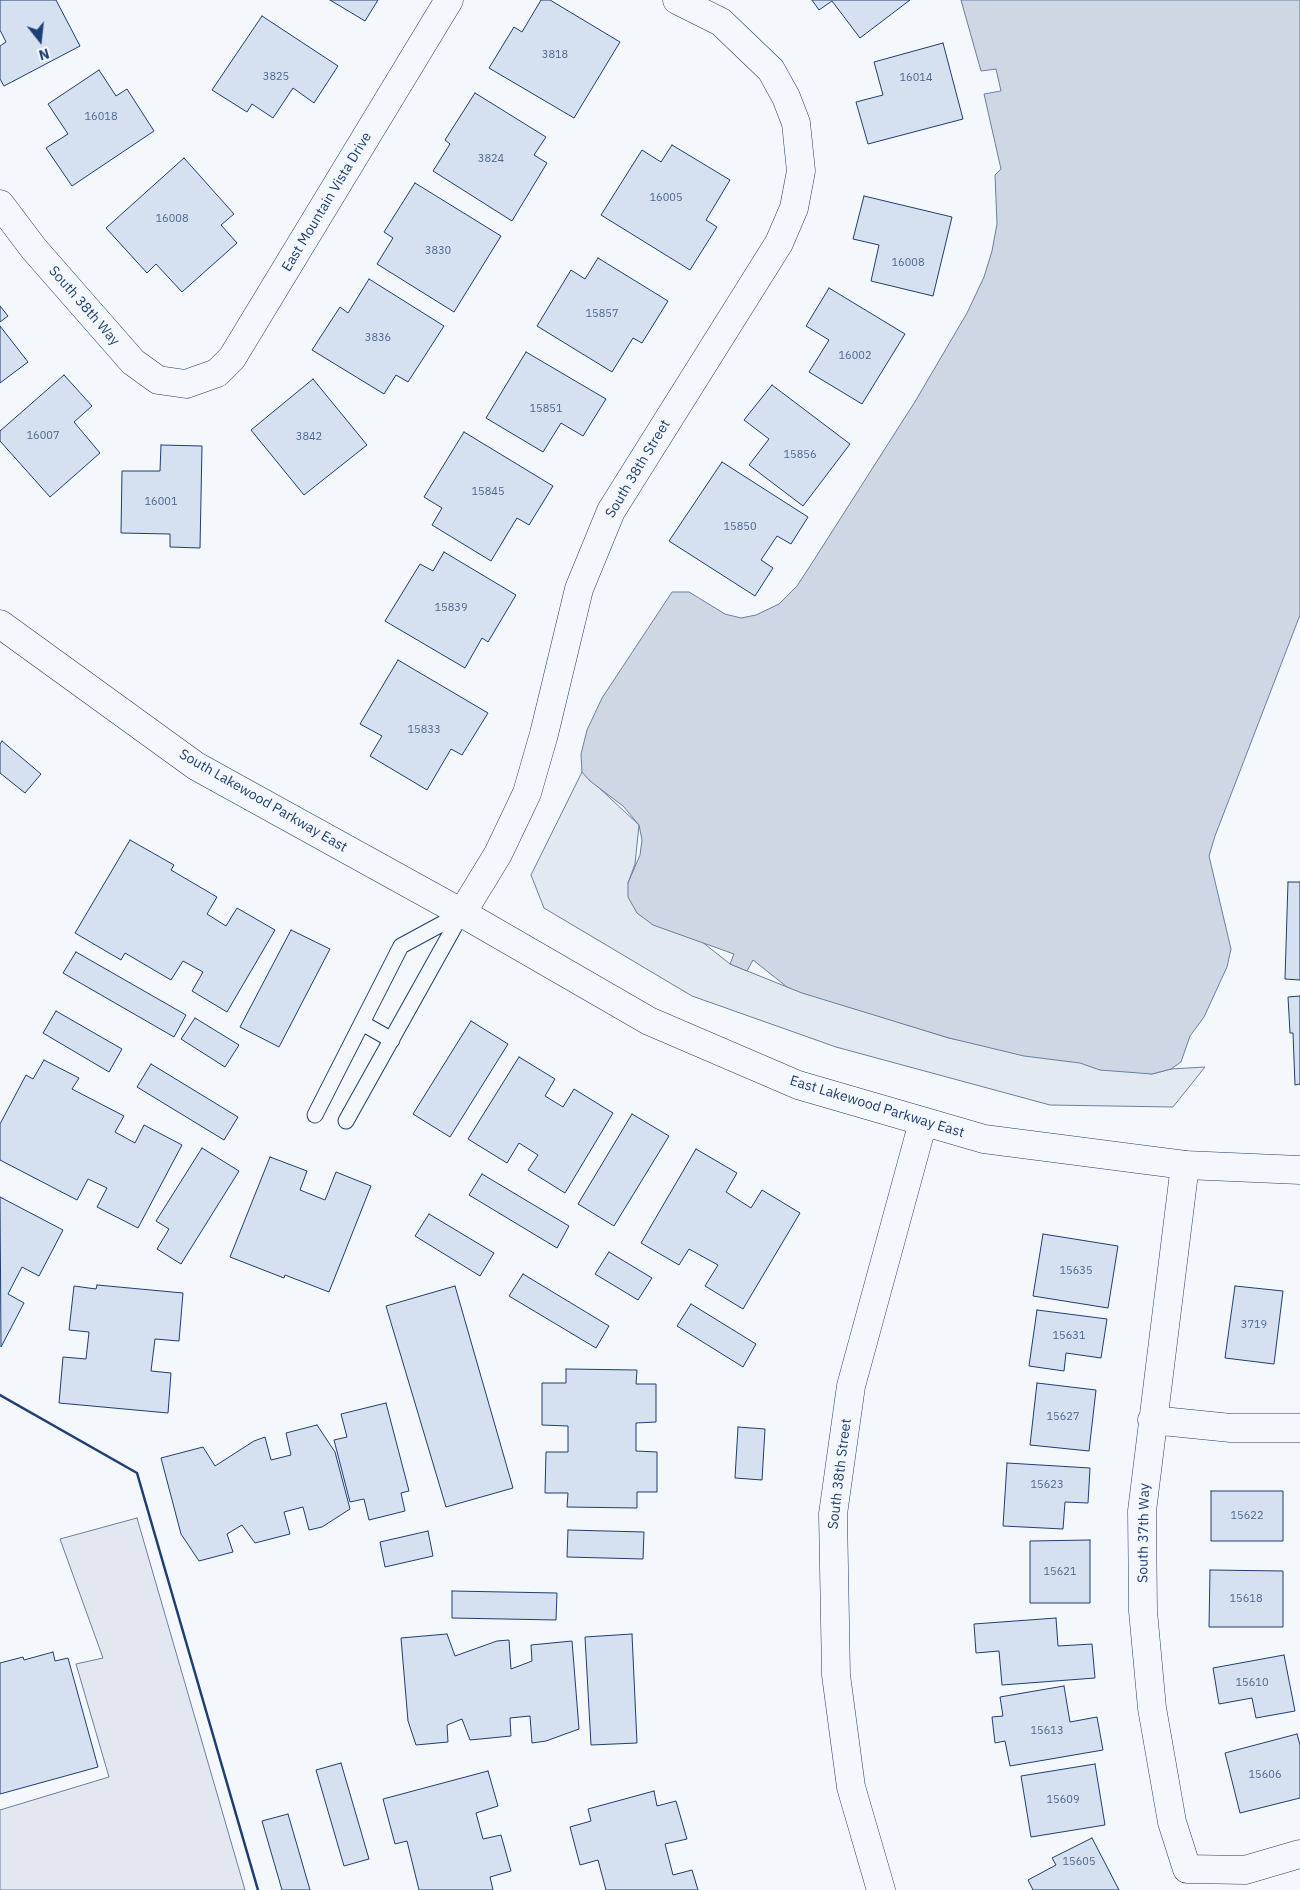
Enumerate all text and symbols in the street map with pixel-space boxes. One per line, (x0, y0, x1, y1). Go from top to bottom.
north arrow (15, 15, 65, 65)
text: N (37, 44, 51, 64)
house number: 3818 (542, 48, 568, 62)
house number: 3825 (263, 70, 289, 84)
house number: 16014 (900, 71, 932, 85)
house number: 16018 (85, 110, 117, 124)
street label: East Mountain Vista Drive (279, 129, 375, 275)
house number: 3824 (478, 152, 504, 166)
house number: 16005 (650, 191, 682, 205)
house number: 16008 (156, 212, 188, 226)
house number: 3830 (425, 244, 451, 258)
house number: 16008 (892, 256, 924, 270)
street label: South 38th Way (45, 263, 123, 349)
house number: 15857 (586, 307, 618, 321)
house number: 3836 (365, 331, 391, 345)
house number: 16002 (839, 349, 871, 363)
house number: 15851 (530, 402, 562, 416)
street label: South 38th Street (602, 417, 674, 521)
house number: 16007 (27, 429, 59, 443)
house number: 3842 (296, 430, 322, 444)
house number: 15856 (784, 448, 816, 462)
house number: 15845 (472, 485, 504, 499)
house number: 16001 (145, 495, 177, 509)
house number: 15850 (724, 520, 756, 534)
house number: 15839 (435, 601, 467, 615)
house number: 15833 (408, 723, 440, 737)
street label: South Lakewood Parkway East (176, 746, 350, 856)
street label: East Lakewood Parkway East (788, 1072, 966, 1142)
house number: 15635 (1060, 1264, 1092, 1278)
house number: 3719 (1241, 1318, 1267, 1332)
house number: 15631 (1053, 1329, 1085, 1343)
house number: 15627 (1047, 1410, 1079, 1424)
street label: South 38th Street (825, 1418, 855, 1530)
house number: 15623 (1031, 1478, 1063, 1492)
street label: South 37th Way (1135, 1483, 1153, 1583)
house number: 15622 (1231, 1509, 1263, 1523)
house number: 15621 (1044, 1565, 1076, 1579)
house number: 15618 (1230, 1592, 1262, 1606)
house number: 15610 (1236, 1676, 1268, 1690)
house number: 15613 (1031, 1724, 1063, 1738)
house number: 15606 (1249, 1768, 1281, 1782)
house number: 15609 (1047, 1793, 1079, 1807)
house number: 15605 (1063, 1855, 1095, 1869)

